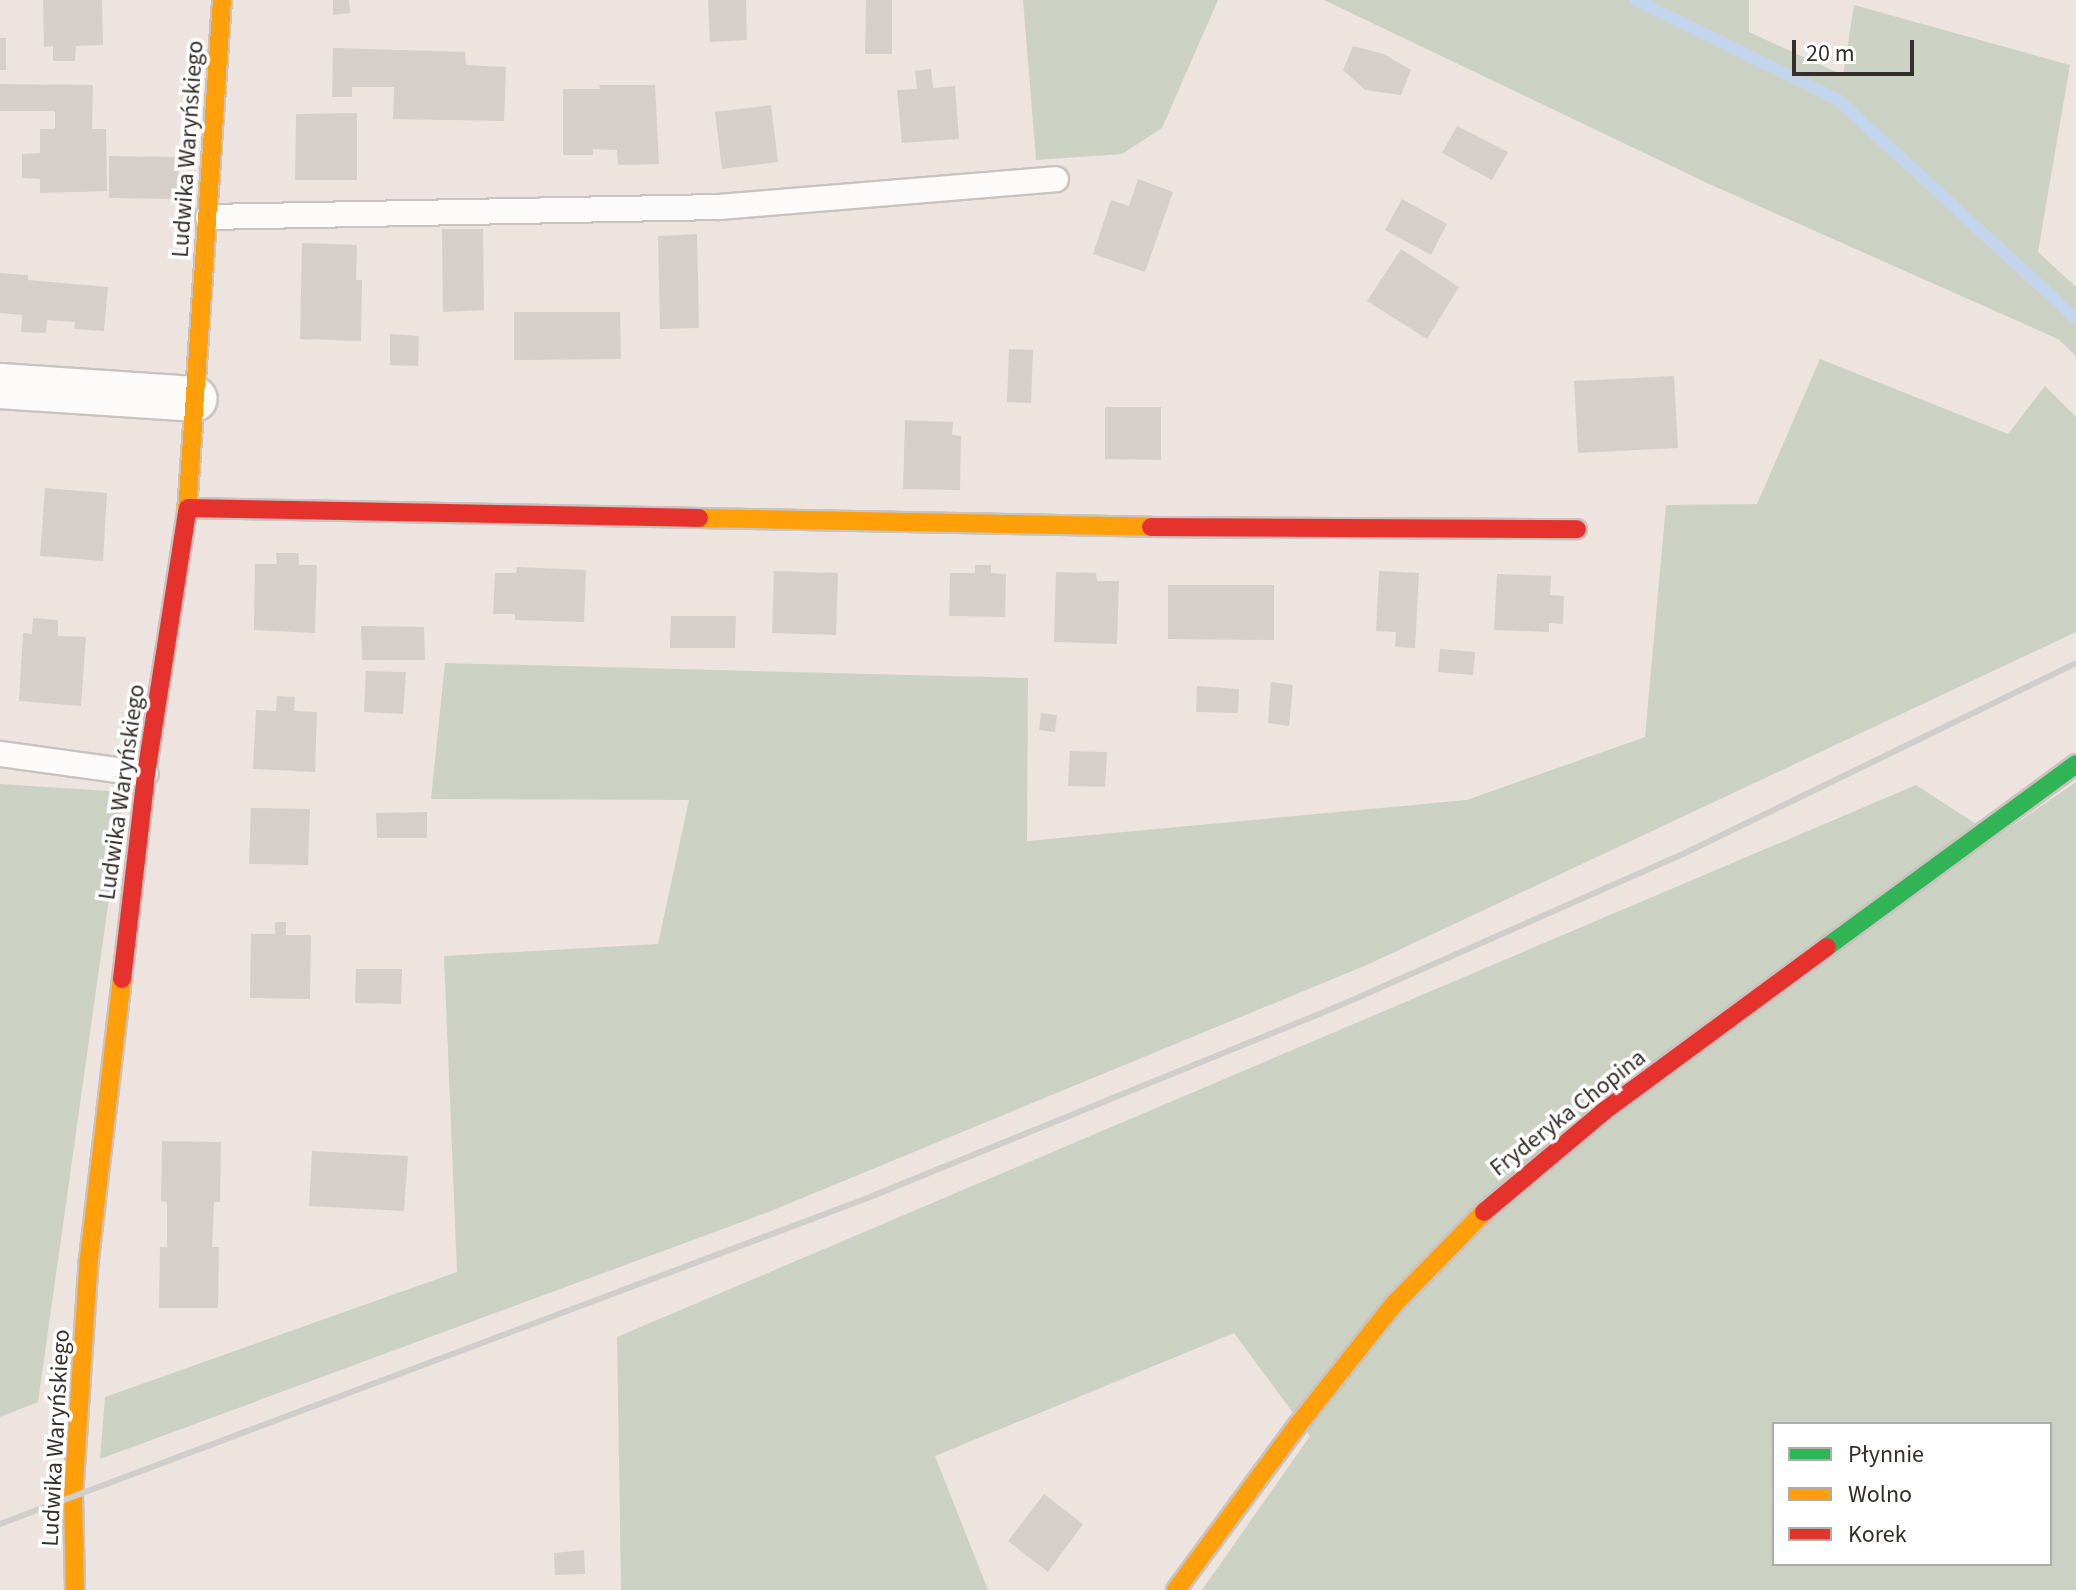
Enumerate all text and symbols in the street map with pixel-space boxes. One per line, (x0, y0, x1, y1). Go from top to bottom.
scale bar (1796, 24, 1918, 74)
text: 20 m (1806, 36, 1855, 71)
street label: Ludwika Waryńskiego (166, 39, 210, 259)
street label: Ludwika Waryńskiego (93, 682, 151, 902)
street label: Fryderyka Chopina (1484, 1043, 1652, 1183)
street label: Ludwika Waryńskiego (36, 1329, 76, 1547)
legend (1772, 1422, 2052, 1566)
text: Płynnie (1848, 1437, 1924, 1472)
text: Wolno (1848, 1477, 1912, 1512)
text: Korek (1848, 1517, 1907, 1552)

